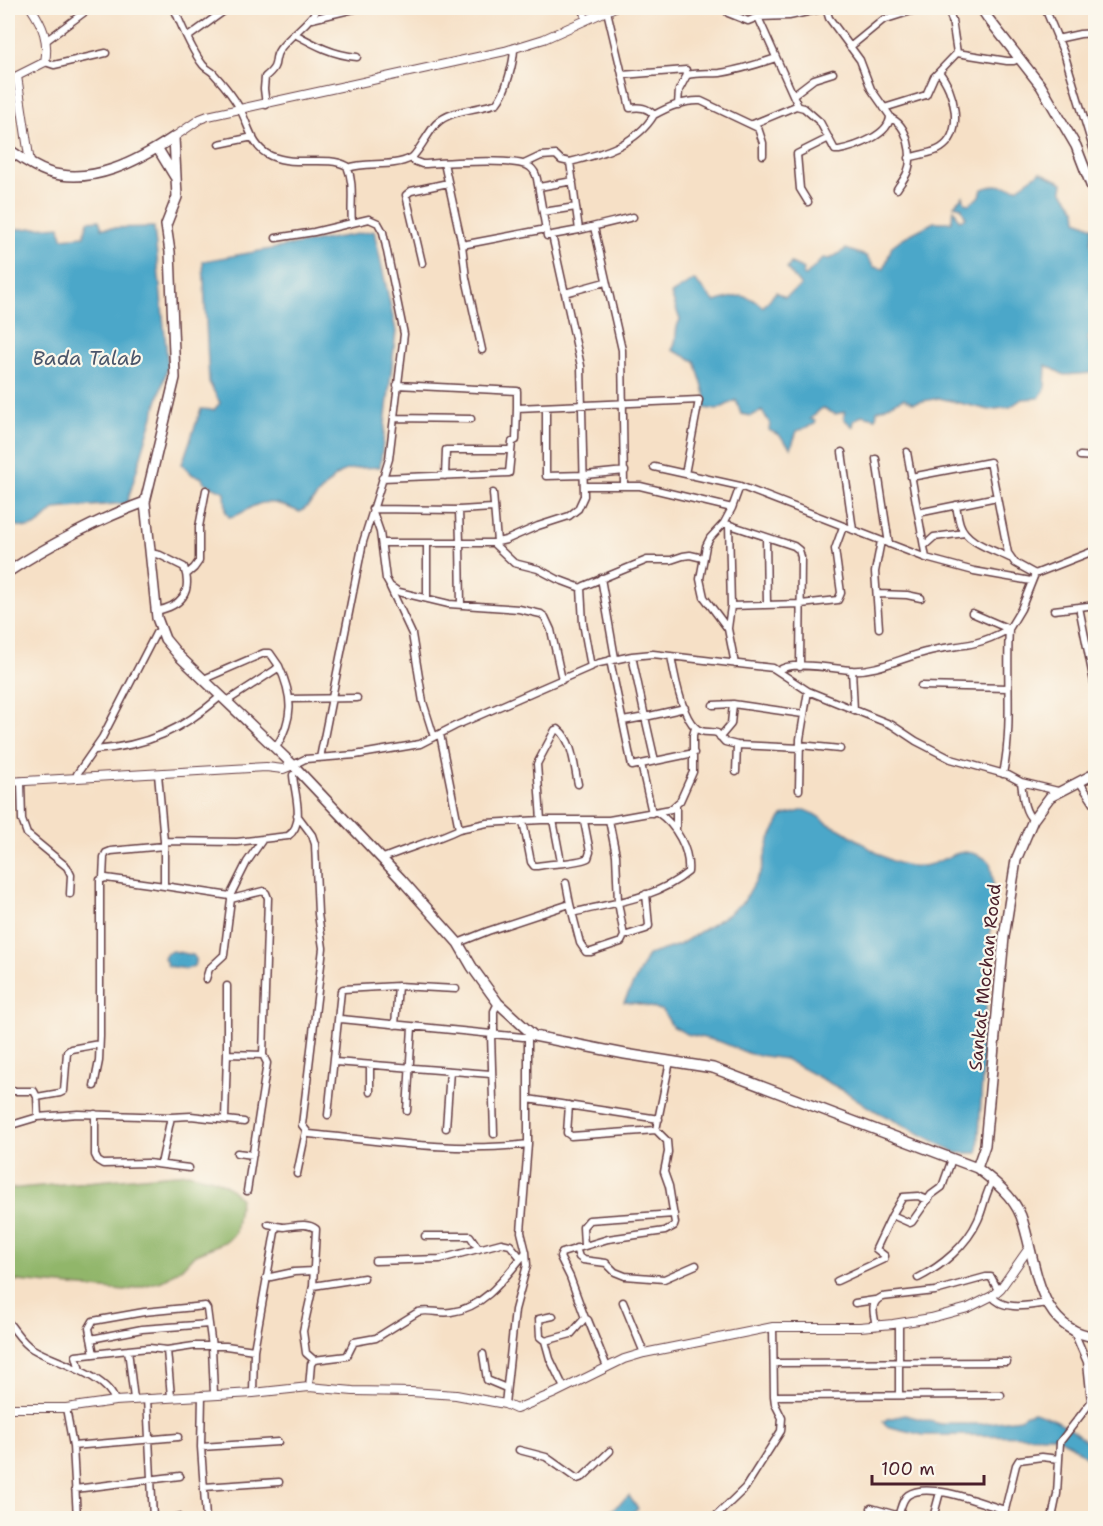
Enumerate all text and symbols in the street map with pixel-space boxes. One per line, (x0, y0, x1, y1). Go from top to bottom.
water label: Bada Talab (33, 345, 142, 371)
street label: Sankat Mochan Road (963, 882, 1007, 1072)
scale bar (872, 1448, 984, 1486)
text: 100 m (881, 1457, 935, 1481)

